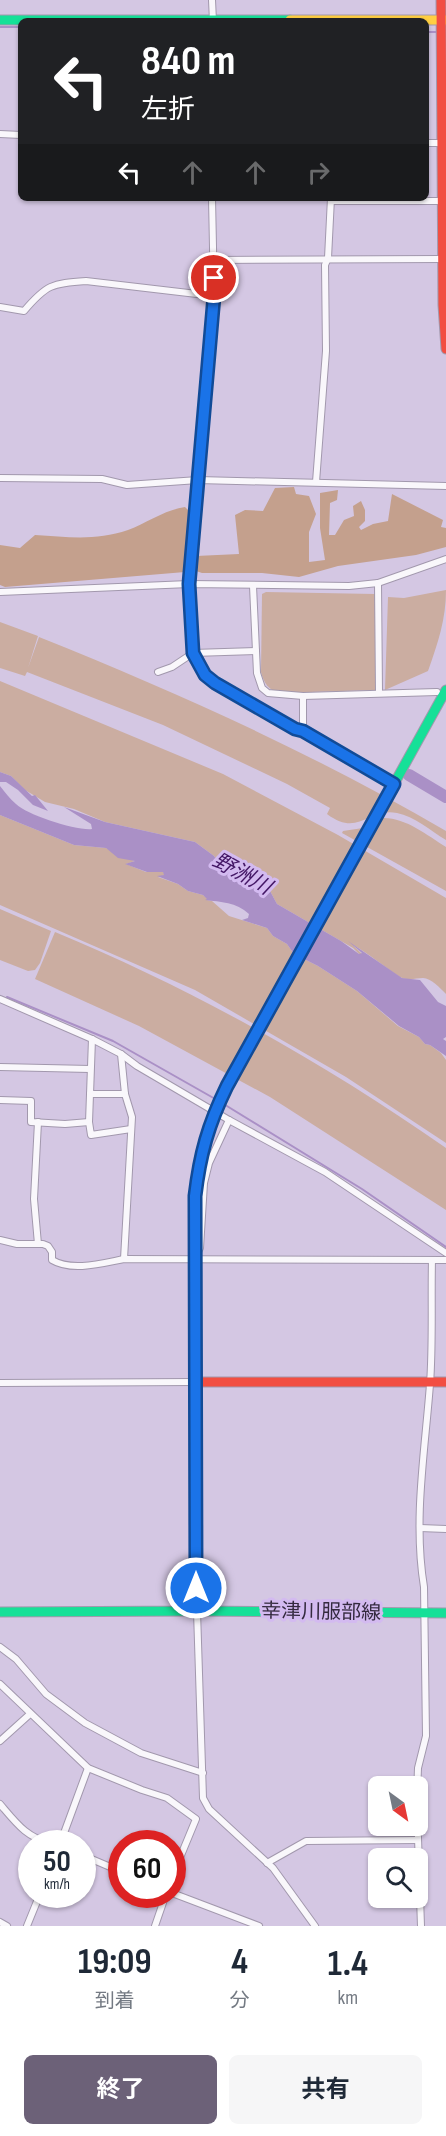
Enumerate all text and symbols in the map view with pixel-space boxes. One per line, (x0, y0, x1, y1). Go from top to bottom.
text: 840 m (141, 36, 235, 87)
icon: left (42, 42, 120, 120)
text: 左折 (141, 94, 195, 126)
icon: left (113, 156, 146, 189)
icon: ahead (176, 156, 209, 189)
icon: ahead (239, 156, 272, 189)
icon: right (302, 156, 335, 189)
pin (188, 252, 239, 303)
icon: arrive (197, 261, 230, 294)
water label: 野洲川 (208, 848, 277, 901)
position arrow (164, 1556, 228, 1620)
street label: 幸津川服部線 (261, 1599, 381, 1625)
north arrow (368, 1776, 428, 1836)
map controls (368, 1776, 428, 1908)
speed limit sign: 60 (108, 1830, 186, 1908)
text: 50 (43, 1844, 71, 1880)
button: search (368, 1848, 428, 1908)
text: km/h (44, 1875, 70, 1894)
text: 19:09 (78, 1941, 152, 1984)
text: 4 (231, 1941, 248, 1984)
text: 1.4 (328, 1943, 368, 1986)
text: km (338, 1986, 358, 2010)
text: 到着 (95, 1989, 135, 2013)
text: 分 (230, 1989, 250, 2013)
button: 終了 (24, 2055, 217, 2124)
button: 共有 (229, 2055, 422, 2124)

